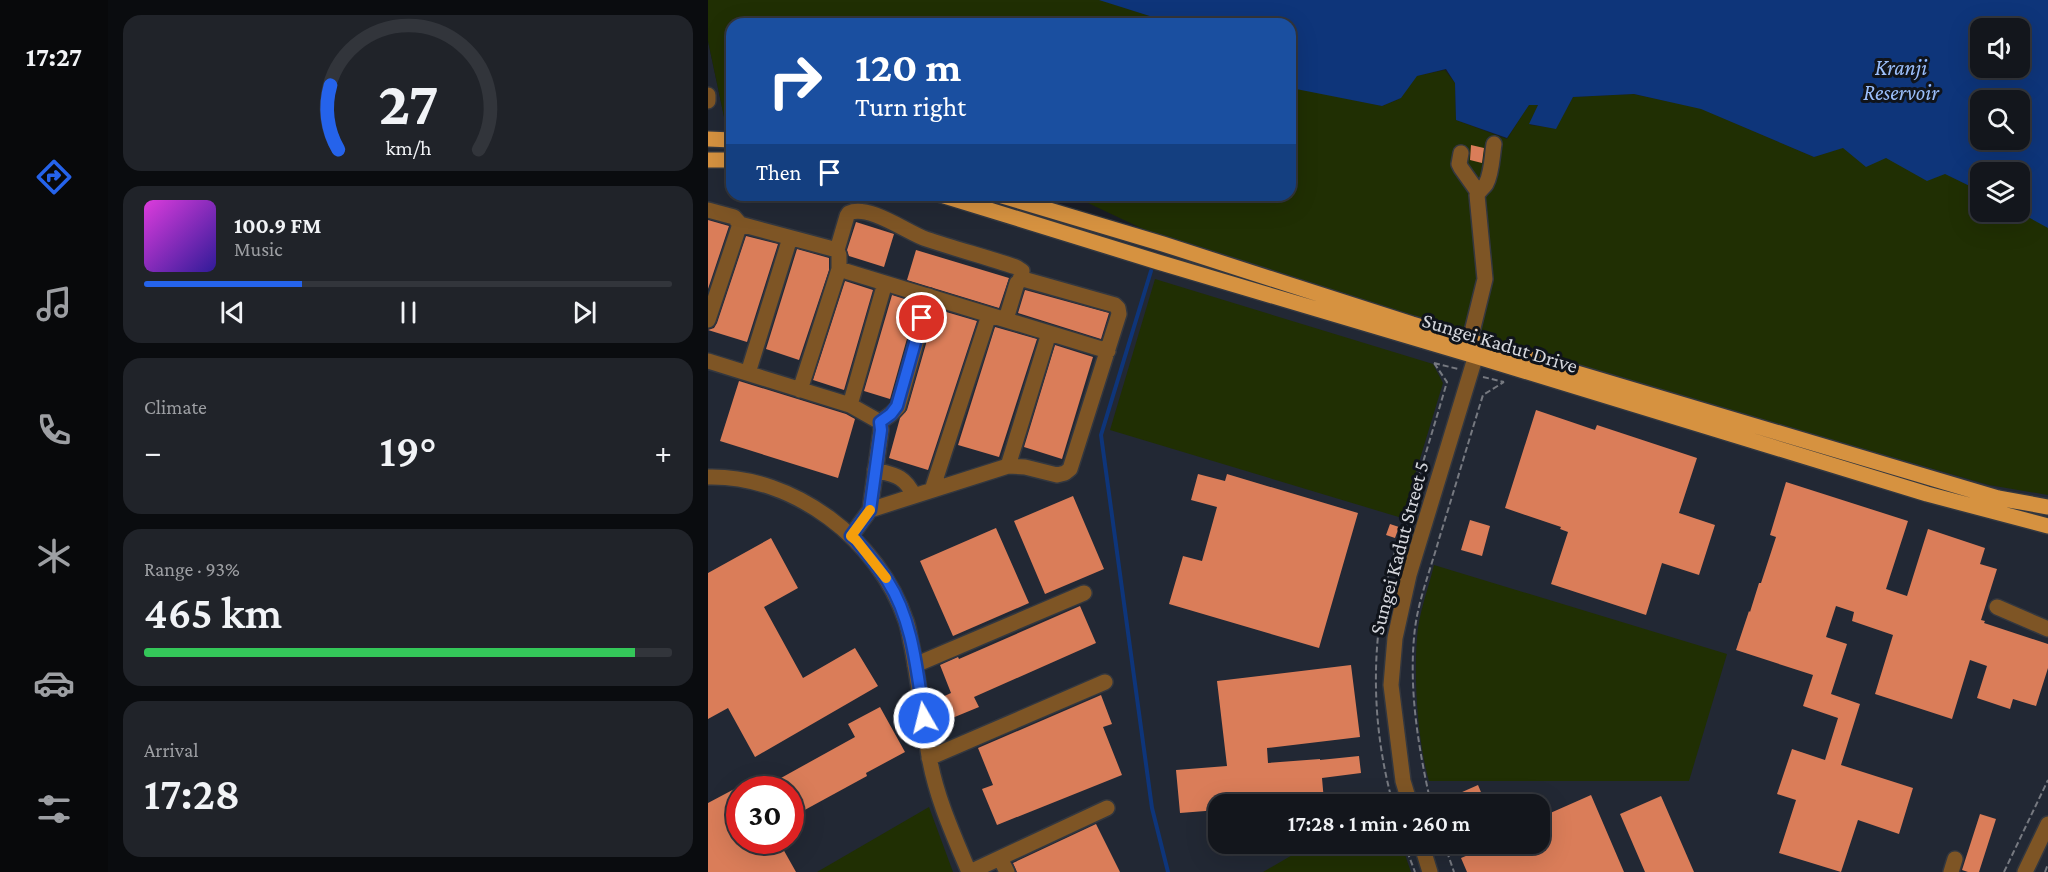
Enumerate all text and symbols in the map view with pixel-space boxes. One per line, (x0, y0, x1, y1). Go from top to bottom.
map controls (1970, 18, 2030, 222)
button: sound (1970, 18, 2030, 78)
text: 17:27 (26, 42, 82, 72)
icon: right (756, 42, 834, 120)
text: 120 m (855, 43, 961, 90)
water label: Kranji Reservoir (1863, 55, 1940, 105)
text: 27 (378, 68, 438, 137)
button: search (1970, 90, 2030, 150)
text: Turn right (855, 92, 966, 122)
text: km/h (385, 137, 432, 161)
icon: directions (33, 156, 75, 198)
icon: arrive (813, 156, 846, 189)
text: Then (756, 160, 801, 185)
button: layers (1970, 162, 2030, 222)
text: 100.9 FM (234, 213, 321, 238)
text: Music (234, 238, 283, 260)
icon: music (33, 283, 75, 325)
pin (896, 292, 947, 343)
icon: previous (216, 296, 249, 329)
icon: pause (392, 296, 425, 329)
icon: next (568, 296, 601, 329)
icon: arrive (905, 301, 938, 334)
street label: Sungei Kadut Drive (1419, 308, 1581, 378)
text: Climate (144, 396, 207, 418)
icon: phone (33, 409, 75, 451)
text: 19° (380, 426, 436, 476)
text: − (144, 433, 161, 470)
text: + (655, 433, 672, 470)
street label: Sungei Kadut Street 5 (1364, 459, 1434, 637)
icon: climate (33, 535, 75, 577)
text: Range · 93% (144, 558, 240, 580)
text: 465 km (144, 588, 282, 638)
icon: car (33, 662, 75, 704)
position arrow (892, 686, 956, 750)
text: Arrival (144, 739, 198, 761)
text: 17:28 (144, 769, 240, 819)
speed limit sign: 30 (726, 776, 804, 854)
icon: filters (33, 788, 75, 830)
text: 17:28 · 1 min · 260 m (1288, 811, 1470, 836)

